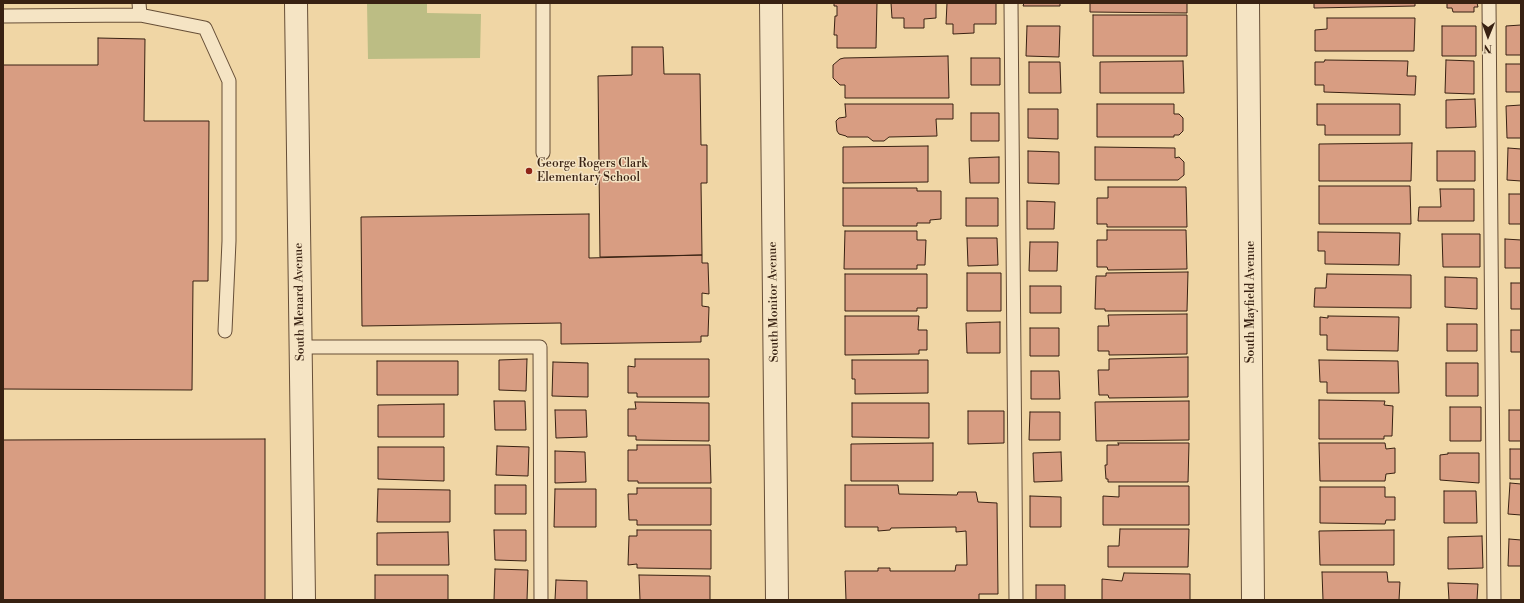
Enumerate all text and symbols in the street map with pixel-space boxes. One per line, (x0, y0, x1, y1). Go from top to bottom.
north arrow (1468, 16, 1508, 56)
text: N (1483, 41, 1492, 55)
place label: George Rogers Clark Elementary School (537, 157, 647, 185)
marker: George Rogers Clark Elementary School (524, 166, 534, 176)
street label: South Monitor Avenue (766, 241, 782, 363)
street label: South Mayfield Avenue (1244, 241, 1258, 363)
street label: South Menard Avenue (292, 243, 308, 361)

